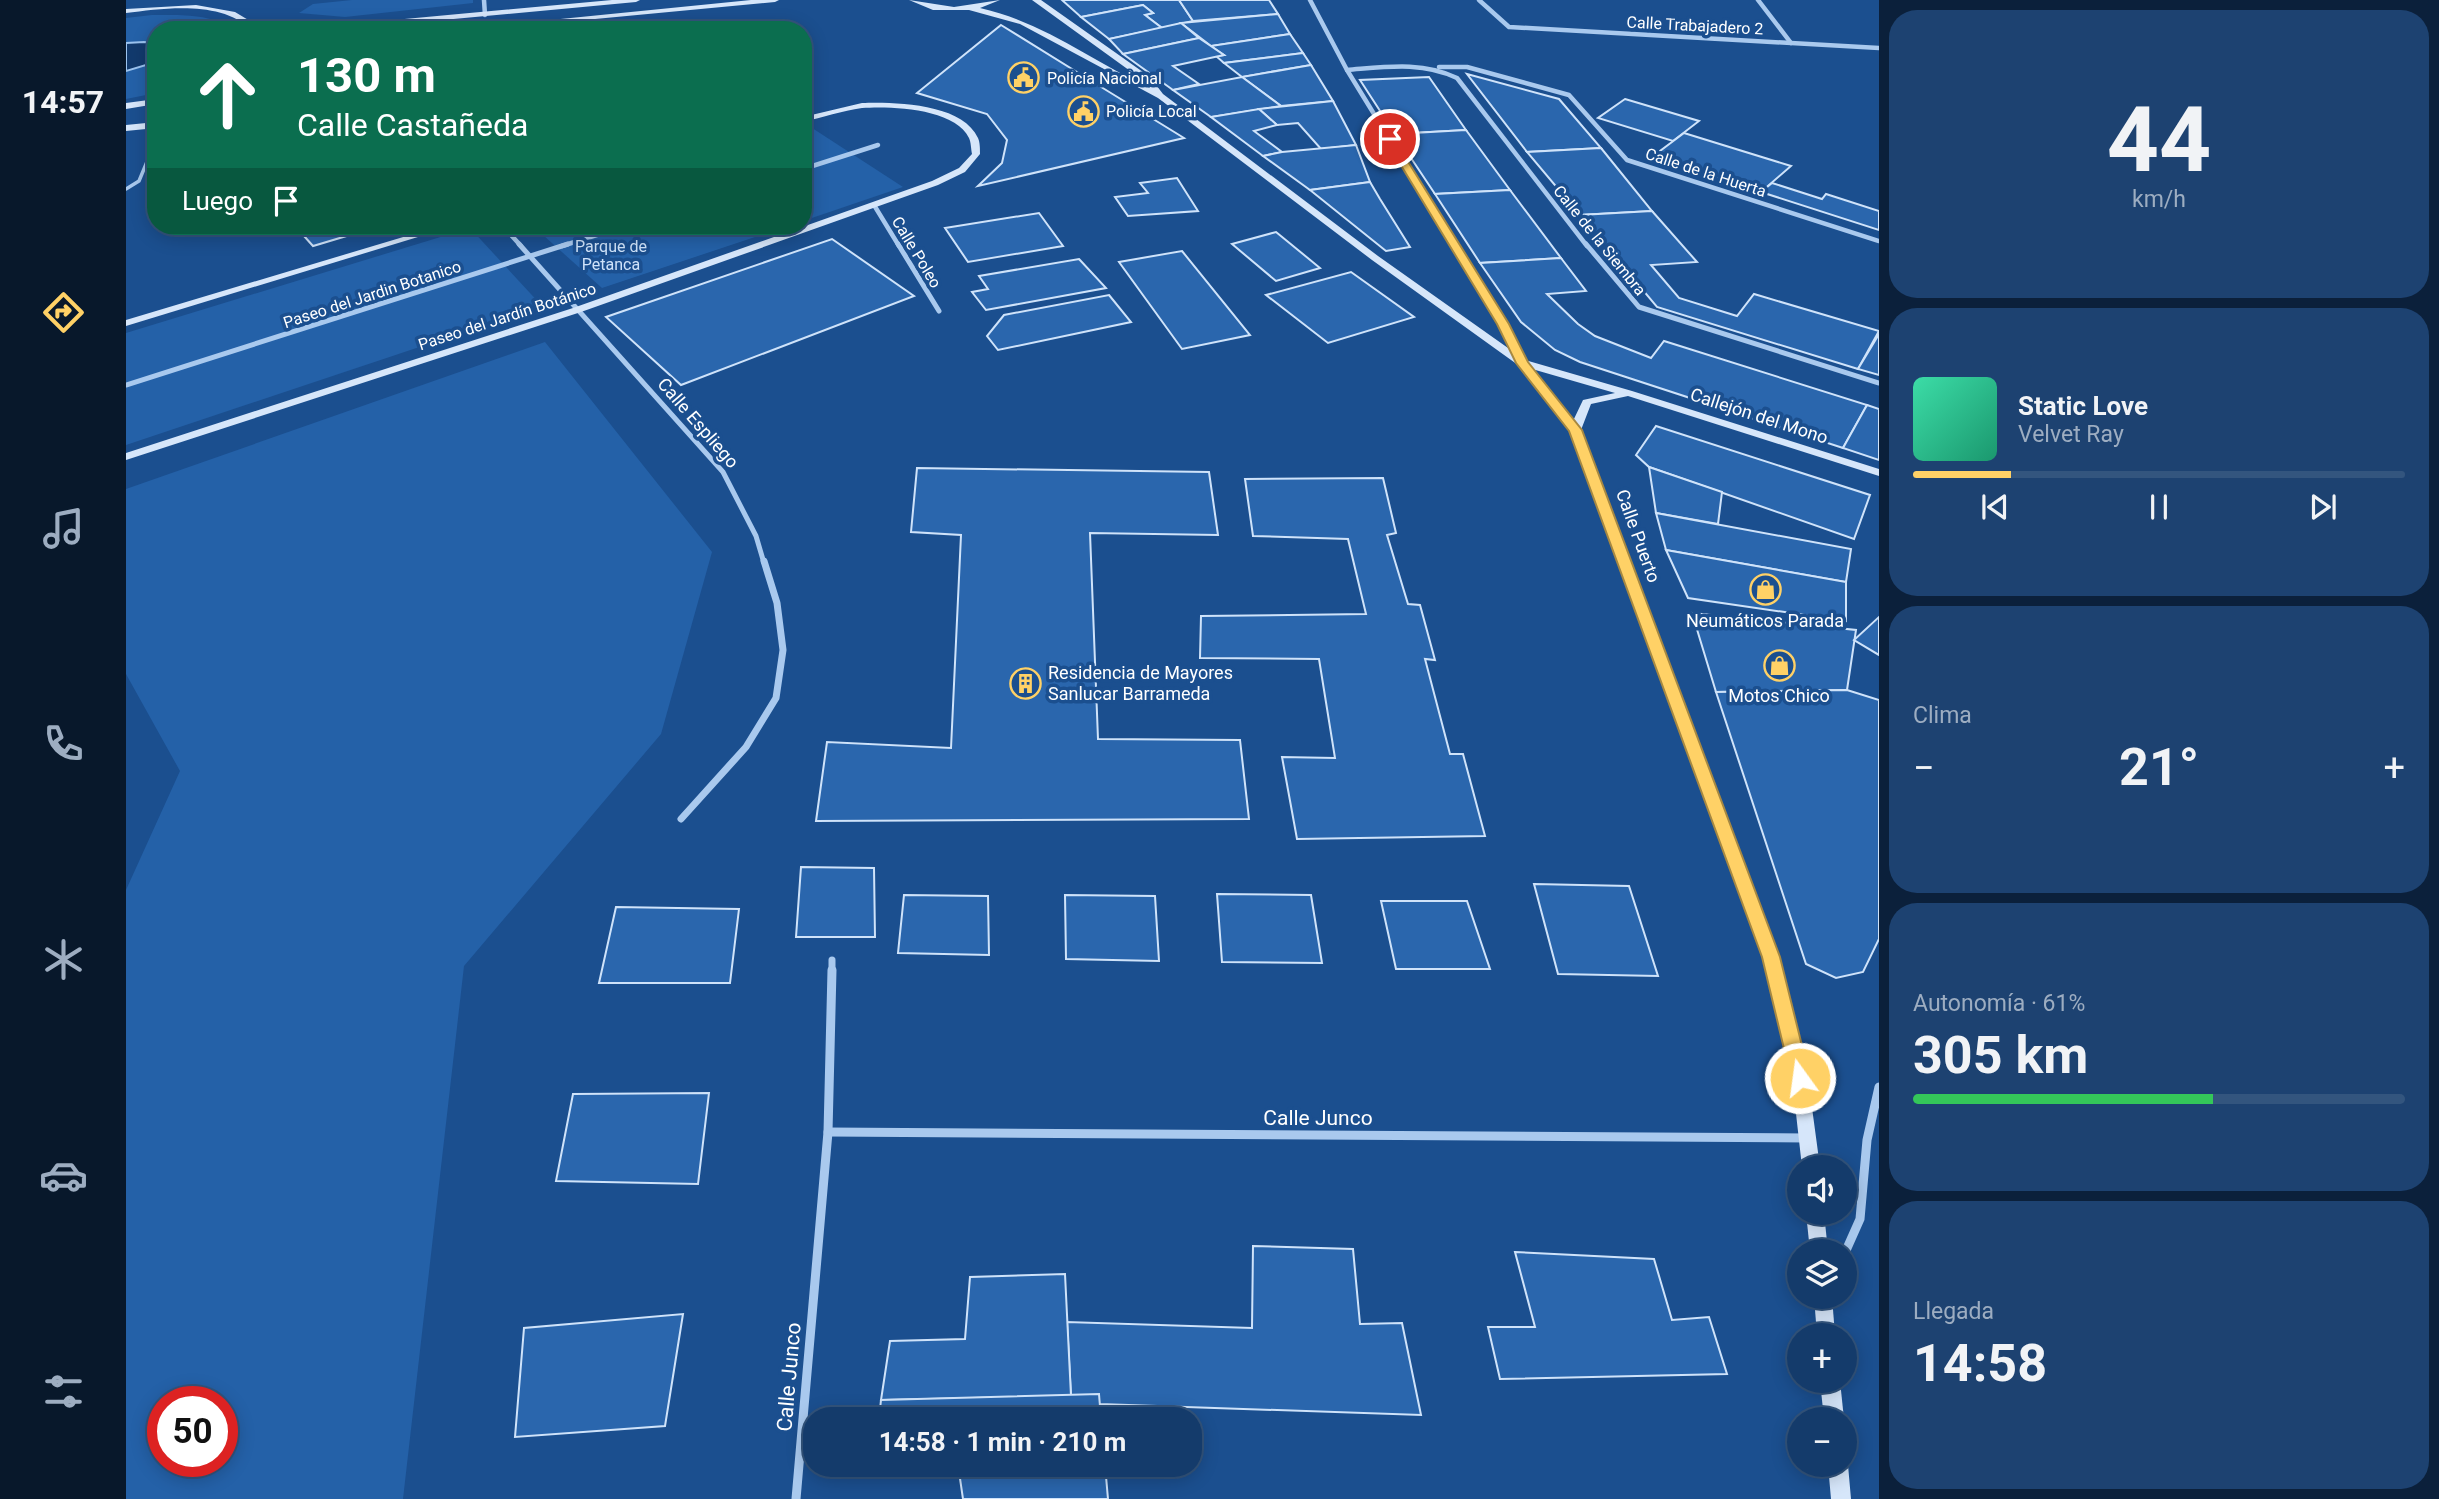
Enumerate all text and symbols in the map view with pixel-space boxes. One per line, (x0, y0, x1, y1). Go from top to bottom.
street label: Calle Trabajadero 2 (1626, 12, 1764, 39)
text: 130 m (297, 47, 436, 104)
icon: ahead (182, 49, 273, 140)
public building icon: Policía Nacional (1007, 61, 1041, 95)
place label: Policía Nacional (1047, 69, 1162, 88)
text: 14:57 (22, 83, 104, 121)
text: 44 (2107, 87, 2211, 193)
public building icon: Policía Local (1066, 94, 1100, 128)
place label: Policía Local (1106, 102, 1197, 121)
text: Calle Castañeda (297, 106, 528, 144)
pin (1360, 109, 1420, 169)
icon: arrive (1371, 120, 1409, 158)
street label: Calle de la Huerta (1643, 144, 1769, 201)
street label: Calle de la Siembra (1549, 181, 1650, 299)
icon: arrive (267, 182, 305, 220)
text: Luego (182, 186, 253, 216)
text: km/h (2132, 186, 2186, 213)
street label: Calle Poleo (888, 213, 945, 291)
park label: Parque de Petanca (575, 237, 647, 274)
street label: Paseo del Jardin Botanico (281, 257, 463, 332)
street label: Paseo del Jardín Botánico (416, 279, 598, 354)
icon: directions (39, 288, 88, 337)
street label: Calle Espliego (654, 373, 743, 472)
street label: Callejón del Mono (1688, 383, 1831, 448)
text: Static Love (2018, 391, 2148, 421)
text: Velvet Ray (2018, 421, 2124, 448)
street label: Calle Puerto (1612, 486, 1665, 585)
icon: previous (1976, 488, 2014, 526)
icon: pause (2140, 488, 2178, 526)
icon: next (2304, 488, 2342, 526)
icon: music (39, 504, 88, 553)
shop icon: Neumáticos Parada (1748, 573, 1782, 607)
place label: Neumáticos Parada (1686, 610, 1844, 631)
shop icon: Motos Chico (1762, 648, 1796, 682)
place label: Residencia de Mayores Sanlucar Barrameda (1048, 662, 1233, 704)
building icon: Residencia de Mayores Sanlucar Barrameda (1008, 666, 1042, 700)
place label: Motos Chico (1728, 685, 1830, 706)
text: Clima (1913, 702, 1972, 729)
icon: phone (39, 719, 88, 768)
text: 21° (2119, 737, 2199, 798)
text: − (1913, 746, 1935, 790)
text: + (2383, 746, 2405, 790)
icon: climate (39, 935, 88, 984)
text: Autonomía · 61% (1913, 990, 2085, 1017)
text: 305 km (1913, 1025, 2088, 1086)
position arrow (1763, 1041, 1837, 1115)
street label: Calle Junco (1263, 1106, 1373, 1130)
icon: car (39, 1151, 88, 1200)
map controls (1787, 1155, 1857, 1477)
button: sound (1787, 1155, 1857, 1225)
button: layers (1787, 1239, 1857, 1309)
text: Llegada (1913, 1298, 1994, 1325)
street label: Calle Junco (772, 1321, 806, 1433)
button: + (1787, 1323, 1857, 1393)
text: 14:58 (1913, 1333, 2047, 1394)
icon: filters (39, 1367, 88, 1416)
speed limit sign: 50 (147, 1386, 238, 1477)
button: − (1787, 1407, 1857, 1477)
text: 14:58 · 1 min · 210 m (879, 1427, 1126, 1457)

